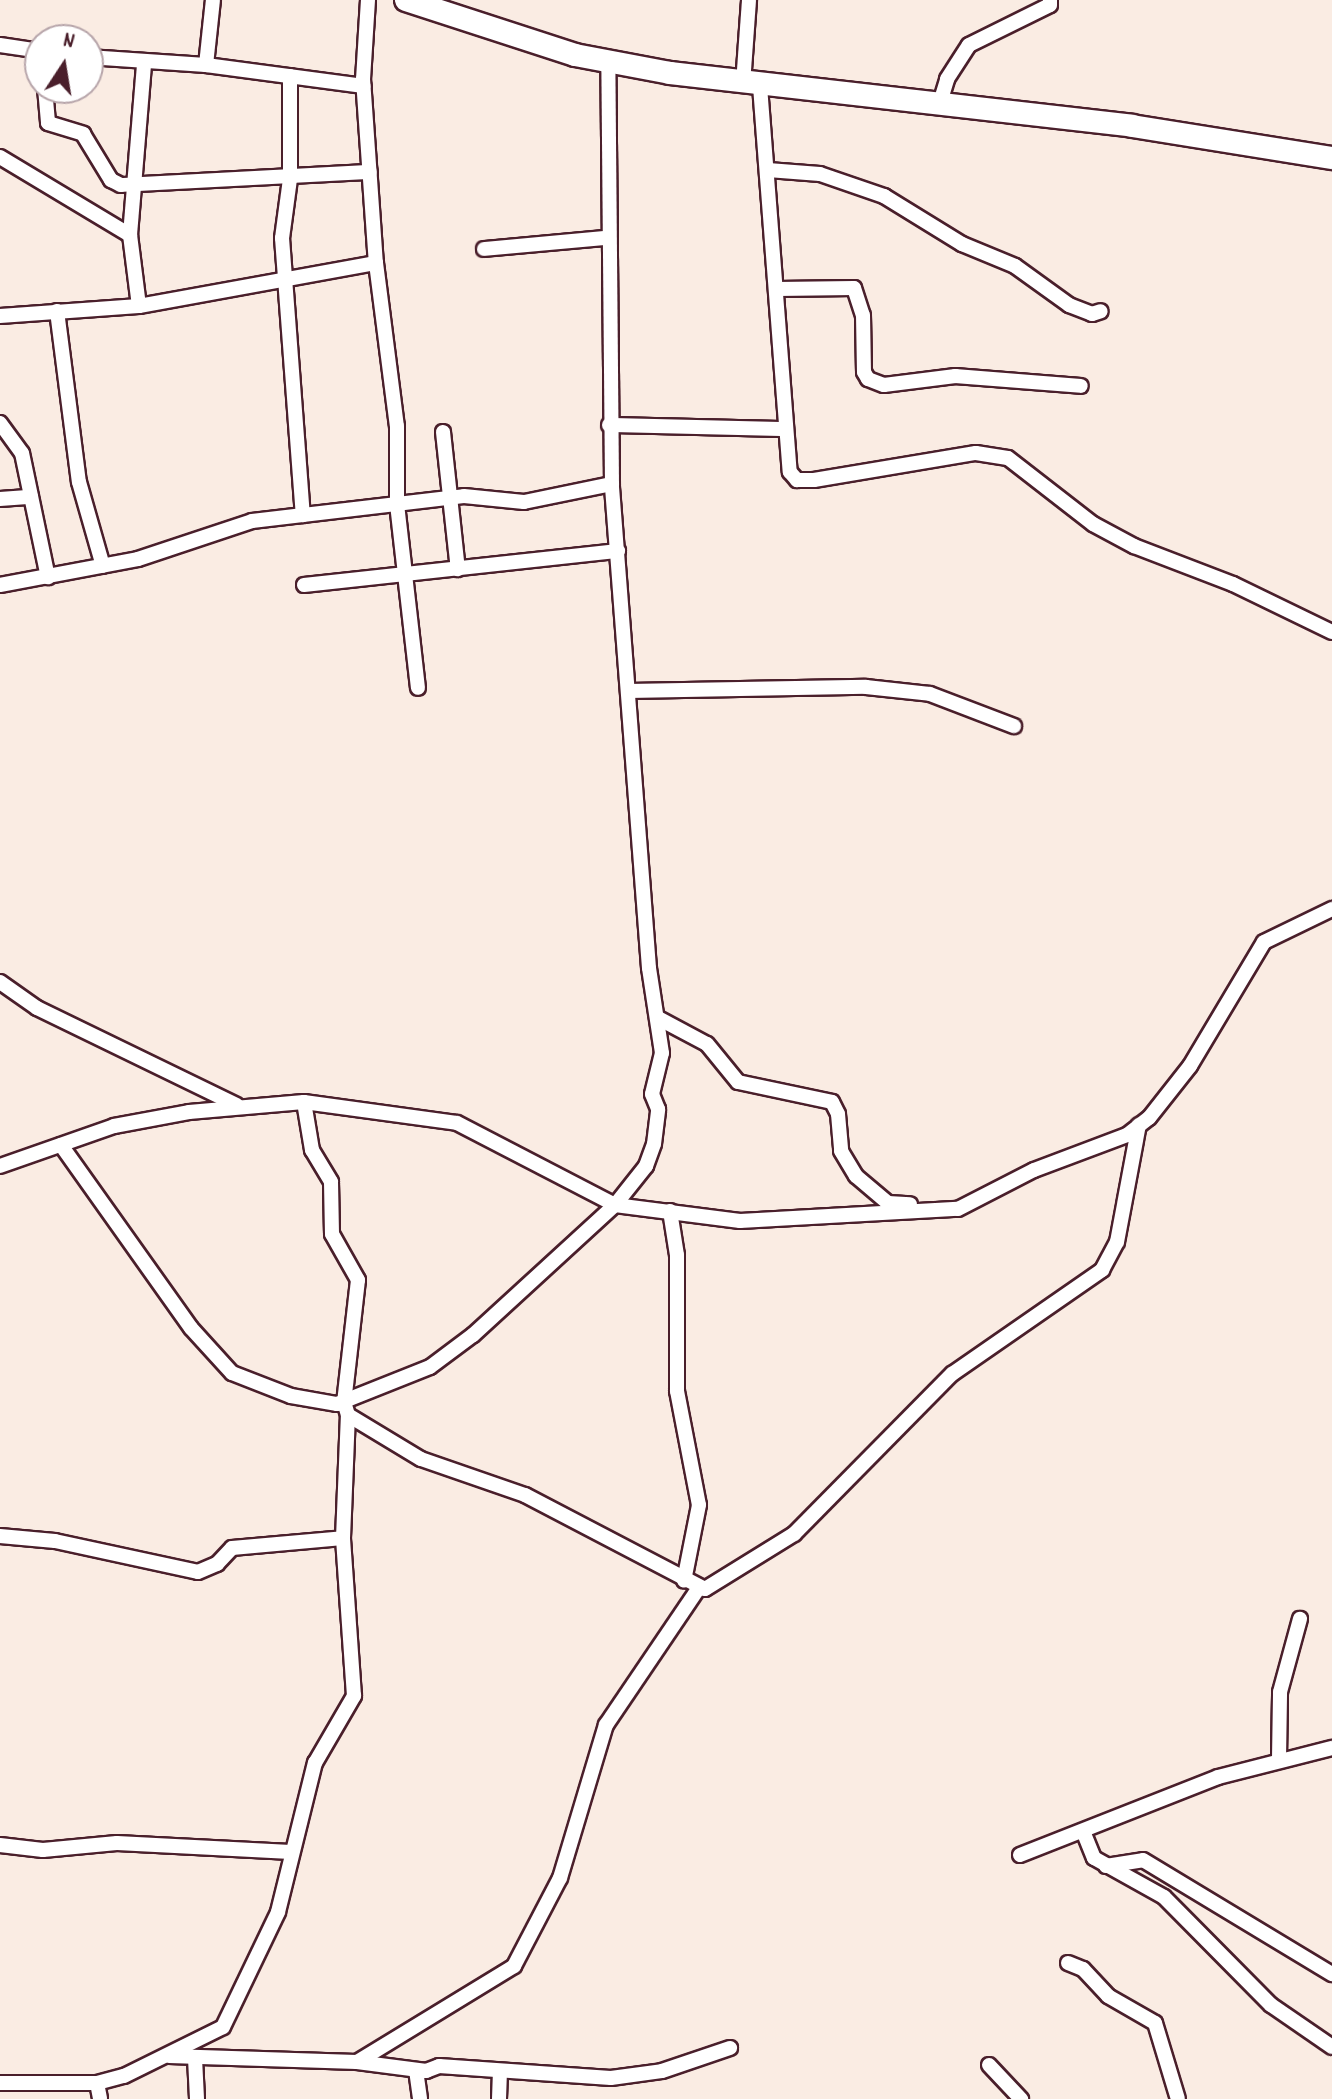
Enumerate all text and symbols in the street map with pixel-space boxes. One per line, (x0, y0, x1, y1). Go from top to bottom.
north arrow (24, 24, 104, 104)
text: N (60, 26, 77, 58)

